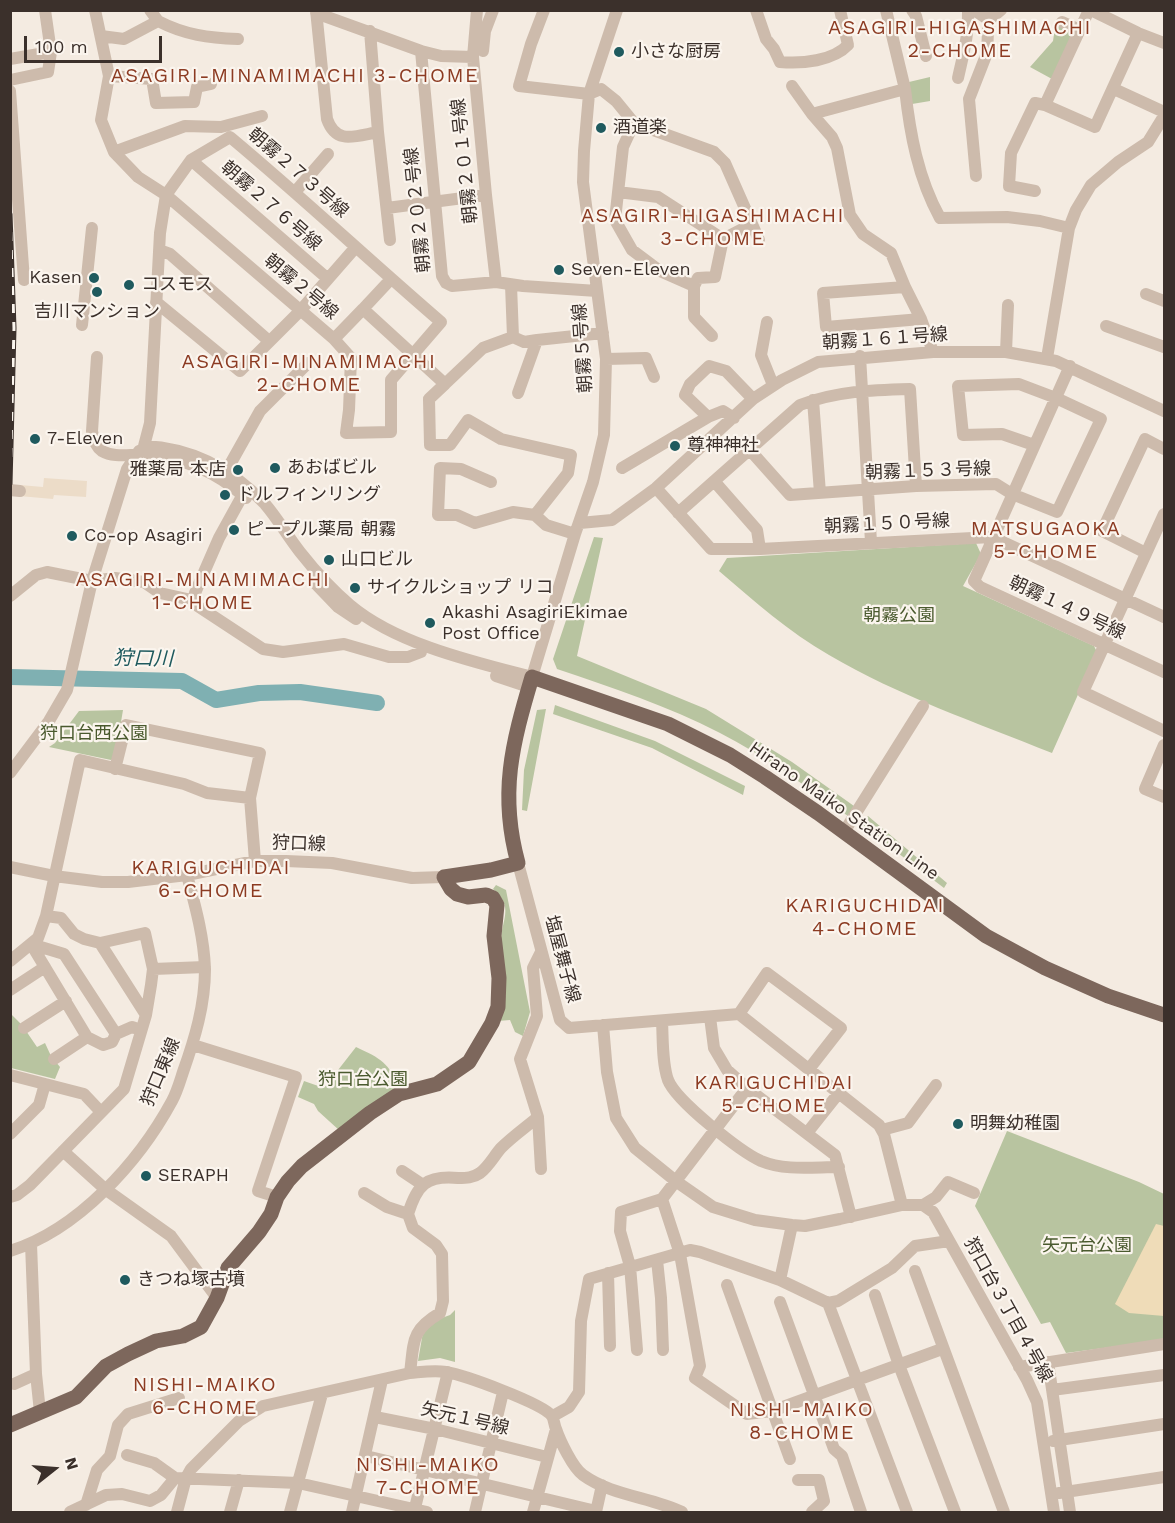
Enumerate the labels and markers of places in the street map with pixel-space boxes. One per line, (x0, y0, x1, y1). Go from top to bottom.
place label: 小さな厨房 (631, 41, 721, 63)
marker: 小さな厨房 (612, 45, 626, 59)
place label: 酒道楽 (613, 117, 667, 139)
marker: 酒道楽 (594, 121, 608, 135)
place label: Seven-Eleven (571, 259, 691, 281)
marker: Seven-Eleven (552, 263, 566, 277)
place label: Kasen (29, 267, 82, 289)
marker: Kasen (87, 271, 101, 285)
place label: コスモス (141, 274, 213, 296)
marker: コスモス (122, 278, 136, 292)
marker: 吉川マンション (90, 285, 104, 299)
place label: 吉川マンション (34, 301, 160, 323)
place label: 7-Eleven (47, 428, 123, 450)
marker: 7-Eleven (28, 432, 42, 446)
place label: 尊神神社 (687, 435, 759, 457)
marker: 尊神神社 (668, 439, 682, 453)
place label: あおばビル (287, 457, 377, 479)
place label: 雅薬局 本店 (130, 459, 226, 481)
marker: あおばビル (268, 461, 282, 475)
marker: 雅薬局 本店 (231, 463, 245, 477)
place label: ドルフィンリング (237, 484, 381, 506)
marker: ドルフィンリング (218, 488, 232, 502)
place label: ピープル薬局 朝霧 (246, 519, 396, 541)
marker: ピープル薬局 朝霧 (227, 523, 241, 537)
place label: Co-op Asagiri (84, 525, 203, 547)
marker: Co-op Asagiri (65, 529, 79, 543)
place label: 山口ビル (341, 549, 413, 571)
marker: 山口ビル (322, 553, 336, 567)
place label: サイクルショップ リコ (367, 577, 553, 599)
marker: サイクルショップ リコ (348, 581, 362, 595)
place label: Akashi AsagiriEkimae Post Office (442, 602, 628, 644)
marker: Akashi AsagiriEkimae Post Office (423, 616, 437, 630)
place label: 明舞幼稚園 (970, 1113, 1060, 1135)
marker: 明舞幼稚園 (951, 1117, 965, 1131)
place label: SERAPH (158, 1165, 229, 1187)
marker: SERAPH (139, 1169, 153, 1183)
place label: きつね塚古墳 (137, 1269, 245, 1291)
marker: きつね塚古墳 (118, 1273, 132, 1287)

